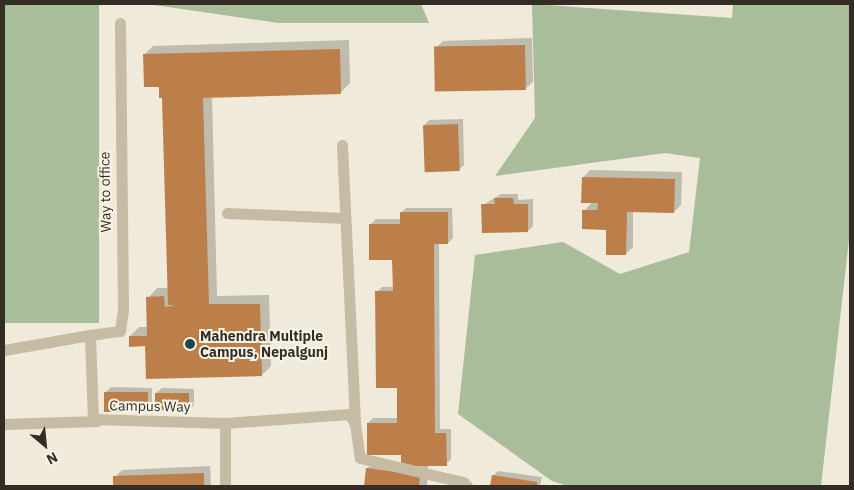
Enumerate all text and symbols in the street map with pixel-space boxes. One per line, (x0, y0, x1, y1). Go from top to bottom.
street label: Way to office (96, 151, 114, 233)
place label: Mahendra Multiple Campus, Nepalgunj (200, 328, 328, 361)
marker: Mahendra Multiple Campus, Nepalgunj (184, 338, 196, 350)
street label: Campus Way (109, 397, 191, 415)
north arrow (20, 420, 70, 470)
text: N (43, 448, 61, 469)

